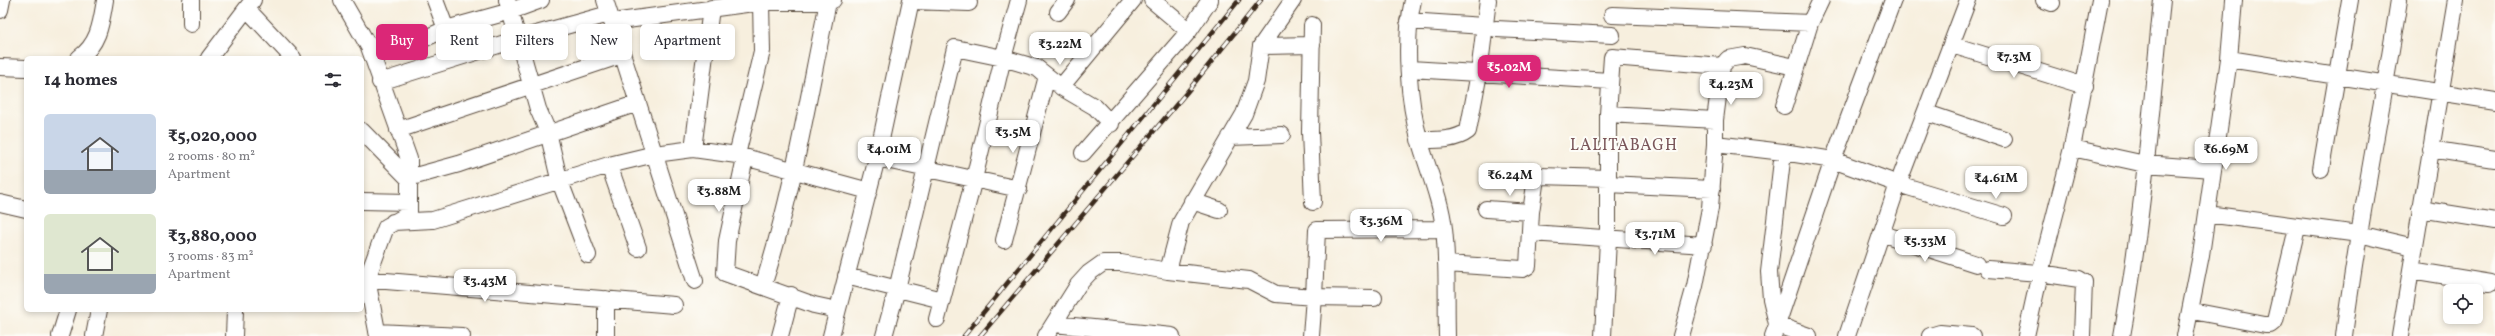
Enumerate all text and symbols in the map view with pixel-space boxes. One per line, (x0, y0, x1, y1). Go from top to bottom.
chip: Buy (376, 24, 428, 60)
chip: Rent (436, 24, 493, 60)
chip: Filters (501, 24, 568, 60)
chip: New (576, 24, 632, 60)
chip: Apartment (640, 24, 735, 60)
pin: ₹3.22M (1027, 32, 1093, 66)
text: ₹3.22M (1038, 36, 1082, 54)
pin: ₹7.3M (1986, 45, 2042, 79)
text: ₹7.3M (1997, 49, 2031, 67)
pin: ₹5.02M (1476, 55, 1542, 89)
text: ₹5.02M (1487, 59, 1531, 77)
text: 14 homes (44, 69, 118, 92)
icon: filters (322, 69, 344, 91)
pin: ₹4.23M (1698, 72, 1764, 106)
text: ₹4.23M (1709, 76, 1753, 94)
pin: ₹3.5M (985, 120, 1041, 154)
text: ₹3.5M (995, 124, 1031, 142)
text: ₹5,020,000 (168, 125, 257, 148)
icon: home (76, 130, 124, 178)
district label: LALITABAGH (1570, 135, 1678, 157)
pin: ₹4.01M (856, 137, 922, 171)
pin: ₹6.69M (2193, 137, 2259, 171)
text: ₹4.01M (867, 141, 911, 159)
text: ₹6.69M (2204, 141, 2248, 159)
text: 2 rooms · 80 m² (168, 148, 255, 166)
pin: ₹6.24M (1477, 163, 1543, 197)
text: Apartment (168, 166, 231, 184)
pin: ₹4.61M (1963, 166, 2029, 200)
text: ₹6.24M (1487, 167, 1533, 185)
text: ₹4.61M (1974, 170, 2018, 188)
pin: ₹3.88M (686, 179, 752, 213)
text: ₹3.88M (697, 183, 741, 201)
pin: ₹3.36M (1348, 209, 1414, 243)
text: ₹3.36M (1359, 213, 1403, 231)
pin: ₹3.71M (1622, 222, 1688, 256)
text: ₹3,880,000 (168, 225, 257, 248)
text: ₹3.71M (1634, 226, 1676, 244)
pin: ₹5.33M (1892, 229, 1958, 263)
icon: home (76, 230, 124, 278)
text: ₹5.33M (1904, 233, 1946, 251)
text: 3 rooms · 83 m² (168, 248, 254, 266)
text: Apartment (168, 266, 231, 284)
pin: ₹3.43M (452, 269, 518, 303)
text: ₹3.43M (463, 273, 507, 291)
map controls (2443, 284, 2483, 324)
button: locate (2443, 284, 2483, 324)

